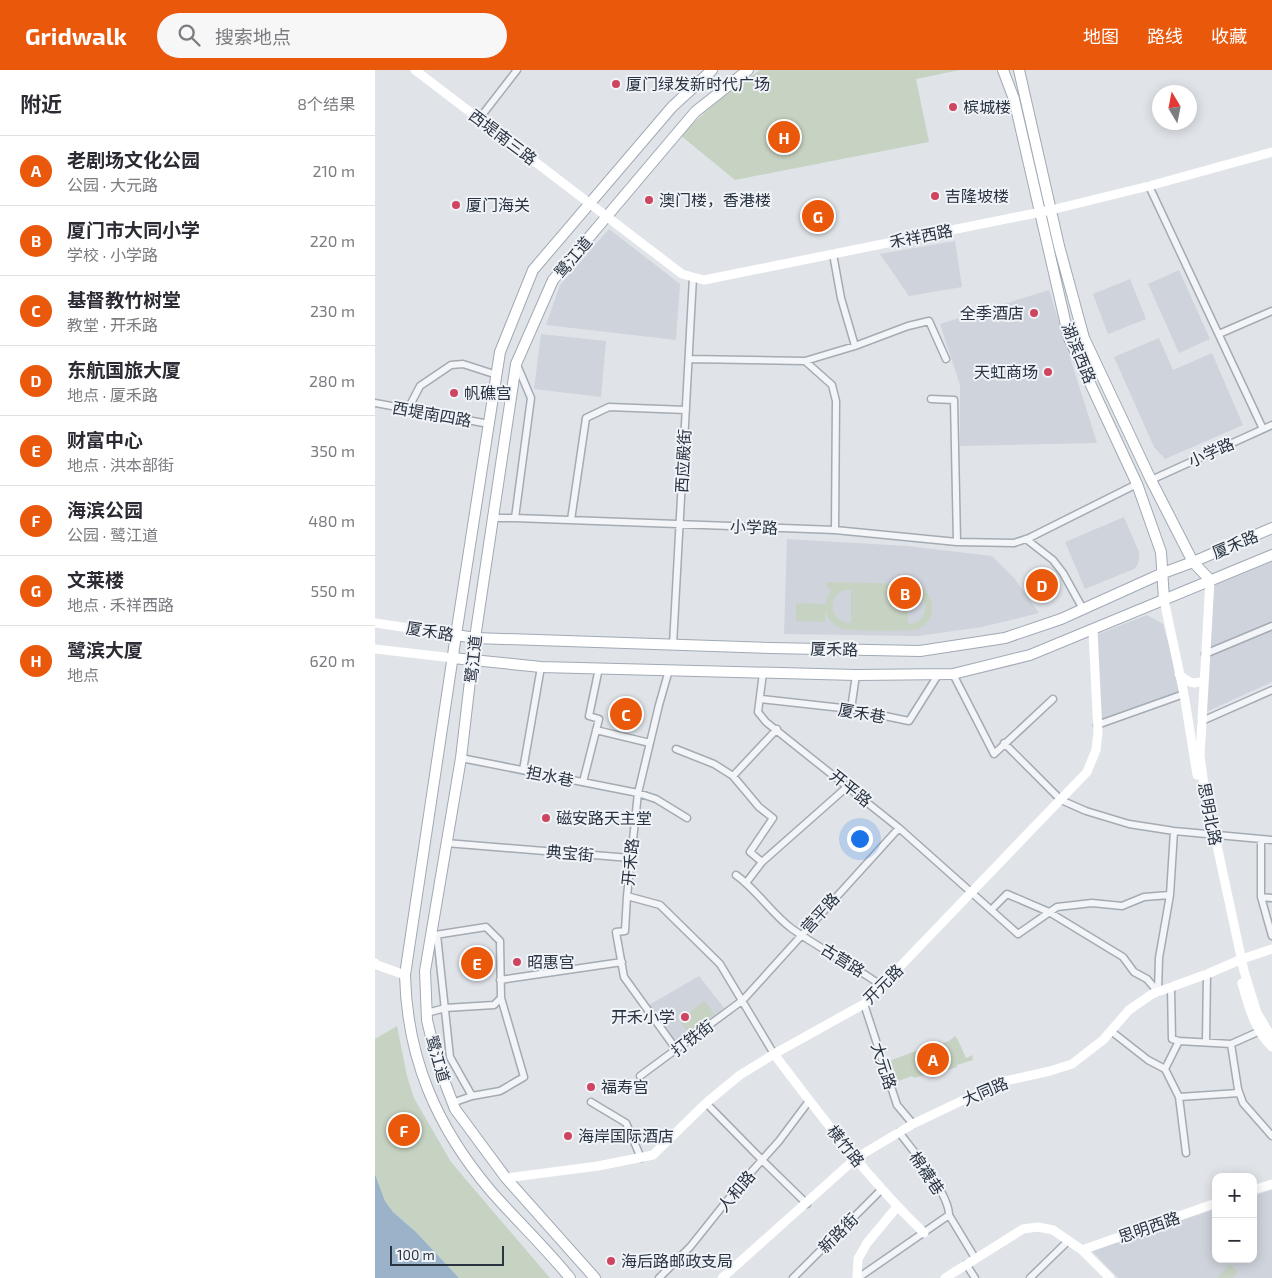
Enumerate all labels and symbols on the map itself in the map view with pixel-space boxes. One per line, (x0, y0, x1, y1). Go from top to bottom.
place label: 厦门绿发新时代广场 (626, 74, 770, 93)
marker: 厦门绿发新时代广场 (610, 78, 622, 90)
north arrow (1152, 85, 1197, 130)
place label: 槟城楼 (963, 97, 1011, 116)
marker: 槟城楼 (947, 101, 959, 113)
street label: 西堤南三路 (466, 105, 541, 168)
pin: H (768, 118, 800, 156)
place label: 吉隆坡楼 (945, 186, 1009, 205)
place label: 澳门楼，香港楼 (659, 190, 771, 209)
marker: 吉隆坡楼 (929, 190, 941, 202)
marker: 澳门楼，香港楼 (643, 194, 655, 206)
place label: 厦门海关 (466, 195, 530, 214)
pin: G (802, 197, 834, 235)
marker: 厦门海关 (450, 199, 462, 211)
street label: 禾祥西路 (888, 220, 954, 251)
street label: 鹭江道 (550, 232, 595, 281)
place label: 全季酒店 (960, 303, 1024, 322)
marker: 全季酒店 (1028, 307, 1040, 319)
street label: 湖滨西路 (1059, 320, 1100, 386)
place label: 天虹商场 (974, 362, 1038, 381)
marker: 天虹商场 (1042, 366, 1054, 378)
place label: 帆礁宫 (464, 383, 512, 402)
marker: 帆礁宫 (448, 387, 460, 399)
street label: 西堤南四路 (391, 397, 473, 430)
street label: 西应殿街 (671, 429, 694, 493)
street label: 小学路 (1185, 433, 1237, 470)
street label: 小学路 (730, 516, 778, 537)
street label: 厦禾路 (1209, 525, 1261, 562)
pin: D (1026, 566, 1058, 604)
pin: B (889, 574, 921, 612)
street label: 厦禾路 (405, 617, 455, 644)
street label: 鹭江道 (461, 634, 484, 684)
street label: 厦禾路 (810, 639, 858, 658)
pin: C (610, 695, 642, 733)
street label: 厦禾巷 (837, 699, 887, 726)
street label: 担水巷 (525, 762, 575, 789)
street label: 开平路 (827, 765, 876, 810)
street label: 思明北路 (1195, 781, 1226, 847)
place label: 磁安路天主堂 (556, 808, 652, 827)
marker: 磁安路天主堂 (540, 812, 552, 824)
your location (847, 826, 873, 852)
street label: 开禾路 (618, 837, 641, 887)
street label: 典宝街 (545, 841, 595, 864)
street label: 营平路 (797, 888, 843, 937)
street label: 古营路 (818, 939, 869, 980)
pin: E (461, 944, 493, 982)
place label: 昭惠宫 (527, 952, 575, 971)
marker: 昭惠宫 (511, 956, 523, 968)
street label: 开元路 (859, 960, 906, 1007)
place label: 开禾小学 (611, 1007, 675, 1026)
marker: 开禾小学 (679, 1011, 691, 1023)
street label: 打铁街 (667, 1016, 717, 1060)
street label: 鹭江道 (423, 1033, 454, 1085)
street label: 大元路 (868, 1040, 901, 1092)
pin: A (917, 1040, 949, 1078)
street label: 大同路 (959, 1072, 1011, 1109)
place label: 福寿宫 (601, 1077, 649, 1096)
marker: 福寿宫 (585, 1081, 597, 1093)
pin: F (388, 1111, 420, 1149)
street label: 横竹路 (824, 1121, 869, 1170)
place label: 海岸国际酒店 (578, 1126, 674, 1145)
marker: 海岸国际酒店 (562, 1130, 574, 1142)
street label: 棉襪巷 (906, 1148, 949, 1198)
street label: 人和路 (713, 1166, 758, 1215)
street label: 思明西路 (1115, 1207, 1182, 1246)
street label: 新路街 (814, 1209, 861, 1256)
scale bar (390, 1243, 504, 1266)
place label: 海后路邮政支局 (621, 1251, 733, 1270)
marker: 海后路邮政支局 (605, 1255, 617, 1267)

